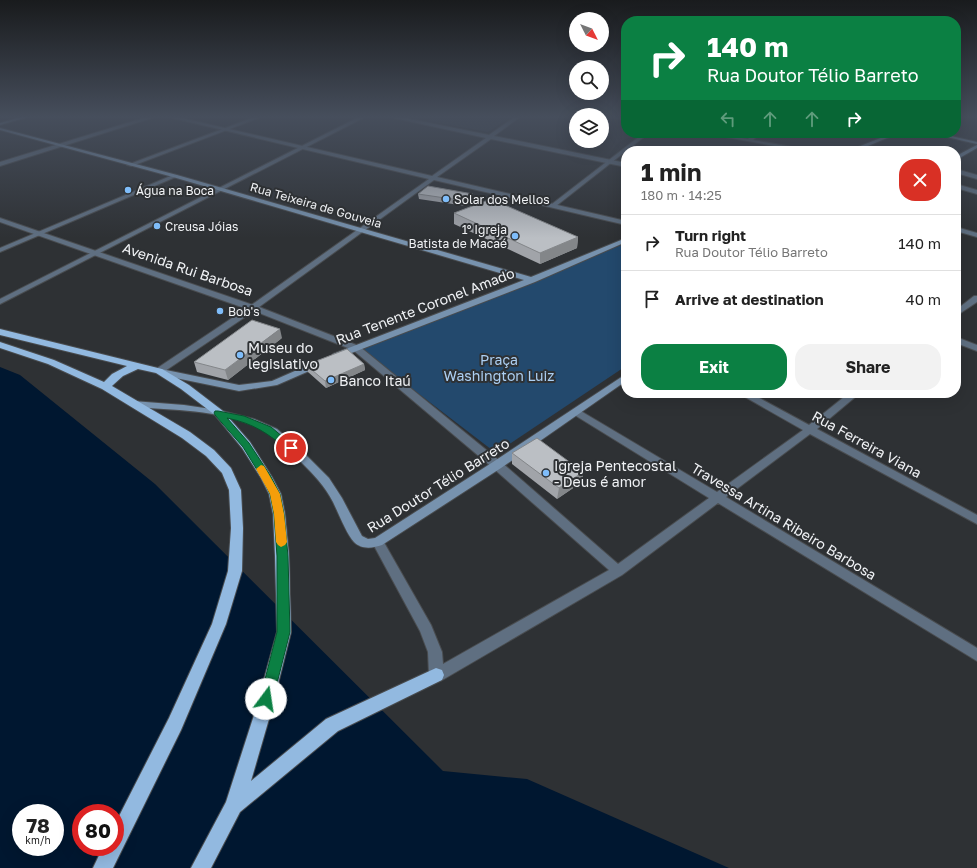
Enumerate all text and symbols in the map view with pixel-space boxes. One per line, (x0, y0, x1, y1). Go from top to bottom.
north arrow (569, 12, 609, 52)
map controls (569, 12, 609, 148)
text: 140 m (707, 30, 789, 63)
icon: right (641, 32, 693, 84)
button: search (569, 60, 609, 100)
text: Rua Doutor Télio Barreto (707, 64, 919, 86)
button: layers (569, 108, 609, 148)
icon: left (717, 108, 739, 130)
icon: ahead (759, 108, 781, 130)
icon: ahead (801, 108, 823, 130)
icon: right (843, 108, 865, 130)
text: 1 min (641, 157, 701, 186)
button: close (899, 159, 941, 201)
street label: Rua Teixeira de Gouveia (249, 179, 383, 231)
place label: Água na Boca (136, 183, 214, 198)
marker: Água na Boca (123, 185, 133, 195)
text: 180 m · 14:25 (641, 187, 722, 203)
place label: Solar dos Mellos (454, 192, 550, 207)
marker: Solar dos Mellos (441, 194, 451, 204)
place label: Creusa Jóias (165, 219, 238, 234)
marker: Creusa Jóias (152, 221, 162, 231)
place label: 1° Igreja Batista de Macaé (409, 222, 507, 251)
text: Turn right (675, 226, 746, 244)
marker: 1° Igreja Batista de Macaé (510, 231, 520, 241)
icon: right (641, 232, 663, 254)
text: 140 m (898, 234, 941, 252)
street label: Avenida Rui Barbosa (121, 239, 255, 299)
text: Rua Doutor Télio Barreto (675, 244, 828, 260)
street label: Rua Tenente Coronel Amado (333, 264, 517, 348)
icon: arrive (641, 288, 663, 310)
text: Arrive at destination (675, 290, 824, 308)
text: 40 m (906, 290, 941, 308)
place label: Bob's (228, 304, 260, 319)
marker: Bob's (215, 306, 225, 316)
place label: Museu do legislativo (248, 339, 318, 372)
button: Exit (641, 344, 787, 390)
button: Share (795, 344, 941, 390)
marker: Museu do legislativo (235, 350, 245, 360)
park label: Praça Washington Luiz (444, 351, 554, 384)
place label: Banco Itaú (339, 372, 411, 389)
marker: Banco Itaú (326, 375, 336, 385)
street label: Rua Ferreira Viana (809, 407, 925, 481)
pin (274, 431, 308, 465)
street label: Rua Doutor Télio Barreto (364, 434, 512, 536)
icon: arrive (280, 437, 302, 459)
place label: Igreja Pentecostal - Deus é amor (554, 457, 676, 490)
street label: Travessa Artina Ribeiro Barbosa (688, 459, 880, 583)
marker: Igreja Pentecostal - Deus é amor (541, 468, 551, 478)
position arrow (245, 678, 287, 720)
speed limit sign: 80 (72, 804, 124, 856)
text: 78 (26, 813, 50, 837)
text: km/h (25, 834, 51, 846)

